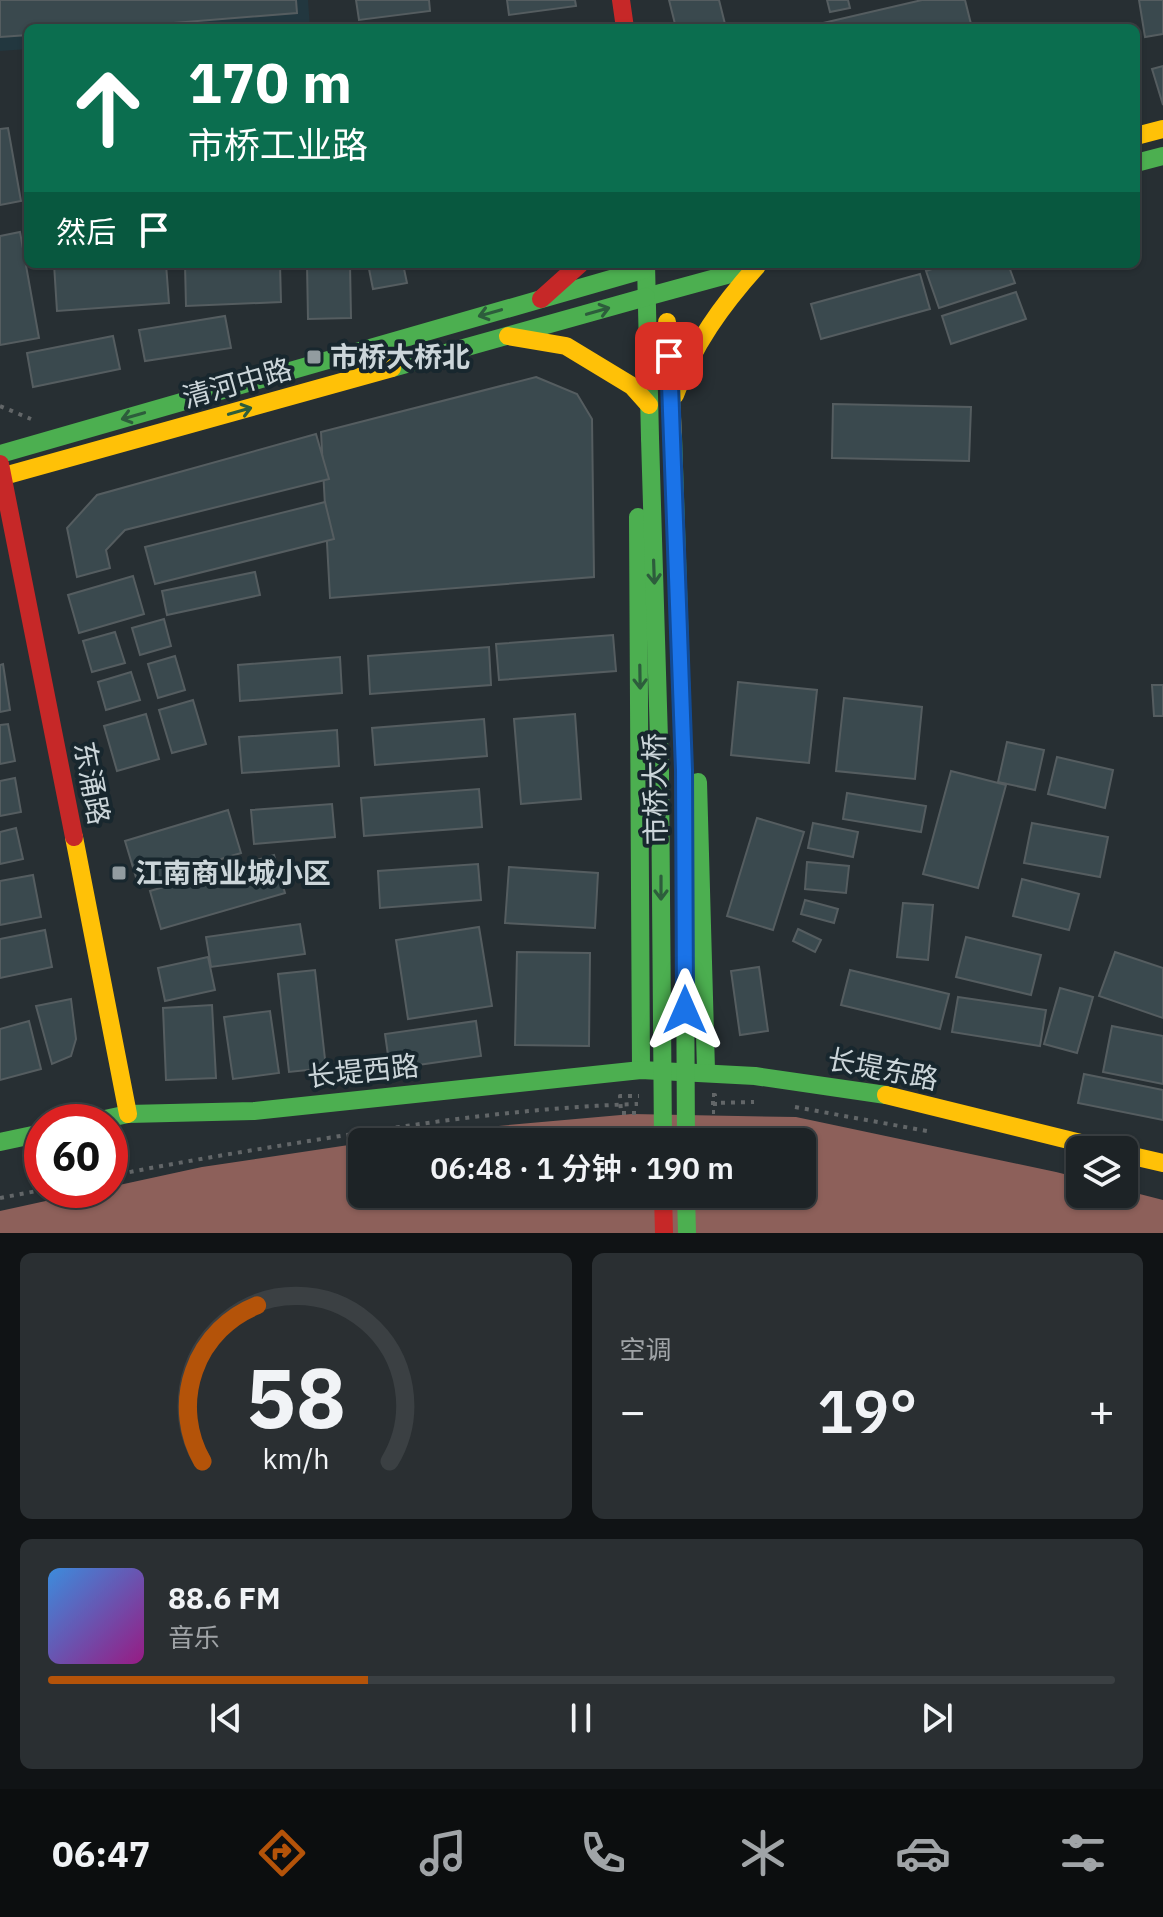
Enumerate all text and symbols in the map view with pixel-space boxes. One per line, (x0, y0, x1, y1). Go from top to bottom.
text: 170 m (188, 46, 352, 118)
icon: ahead (56, 56, 160, 160)
text: 市桥工业路 (188, 121, 368, 168)
icon: arrive (132, 208, 176, 252)
text: 然后 (56, 212, 116, 251)
one-way arrow (584, 303, 610, 318)
one-way arrow (478, 307, 503, 322)
pin (635, 322, 703, 390)
icon: arrive (647, 334, 691, 378)
place label: 市桥大桥北 (330, 338, 470, 375)
marker: 市桥大桥北 (305, 348, 323, 366)
street label: 清河中路 (178, 349, 296, 416)
one-way arrow (226, 403, 252, 418)
one-way arrow (120, 409, 146, 424)
one-way arrow (646, 558, 662, 585)
one-way arrow (632, 663, 648, 690)
street label: 市桥大桥 (635, 733, 674, 845)
street label: 东涌路 (66, 738, 119, 828)
place label: 江南商业城小区 (135, 854, 331, 891)
marker: 江南商业城小区 (110, 864, 128, 882)
one-way arrow (653, 874, 669, 901)
position arrow (643, 968, 727, 1052)
street label: 长堤东路 (825, 1040, 942, 1097)
street label: 长堤西路 (305, 1046, 421, 1095)
speed limit sign: 60 (24, 1104, 128, 1208)
map controls (1066, 1136, 1138, 1208)
button: layers (1066, 1136, 1138, 1208)
text: 06:48 · 1 分钟 · 190 m (430, 1148, 734, 1187)
text: 空调 (620, 1332, 672, 1366)
text: 58 (246, 1343, 346, 1451)
text: 19° (817, 1371, 917, 1450)
text: − (620, 1382, 646, 1439)
text: + (1089, 1382, 1115, 1439)
text: km/h (262, 1440, 329, 1477)
text: 88.6 FM (168, 1578, 281, 1617)
text: 音乐 (168, 1620, 220, 1654)
icon: previous (204, 1696, 248, 1740)
icon: pause (559, 1696, 603, 1740)
icon: next (915, 1696, 959, 1740)
icon: directions (254, 1825, 310, 1881)
icon: music (415, 1825, 471, 1881)
icon: phone (575, 1825, 631, 1881)
icon: climate (735, 1825, 791, 1881)
icon: car (895, 1825, 951, 1881)
icon: filters (1055, 1825, 1111, 1881)
text: 06:47 (52, 1830, 150, 1877)

